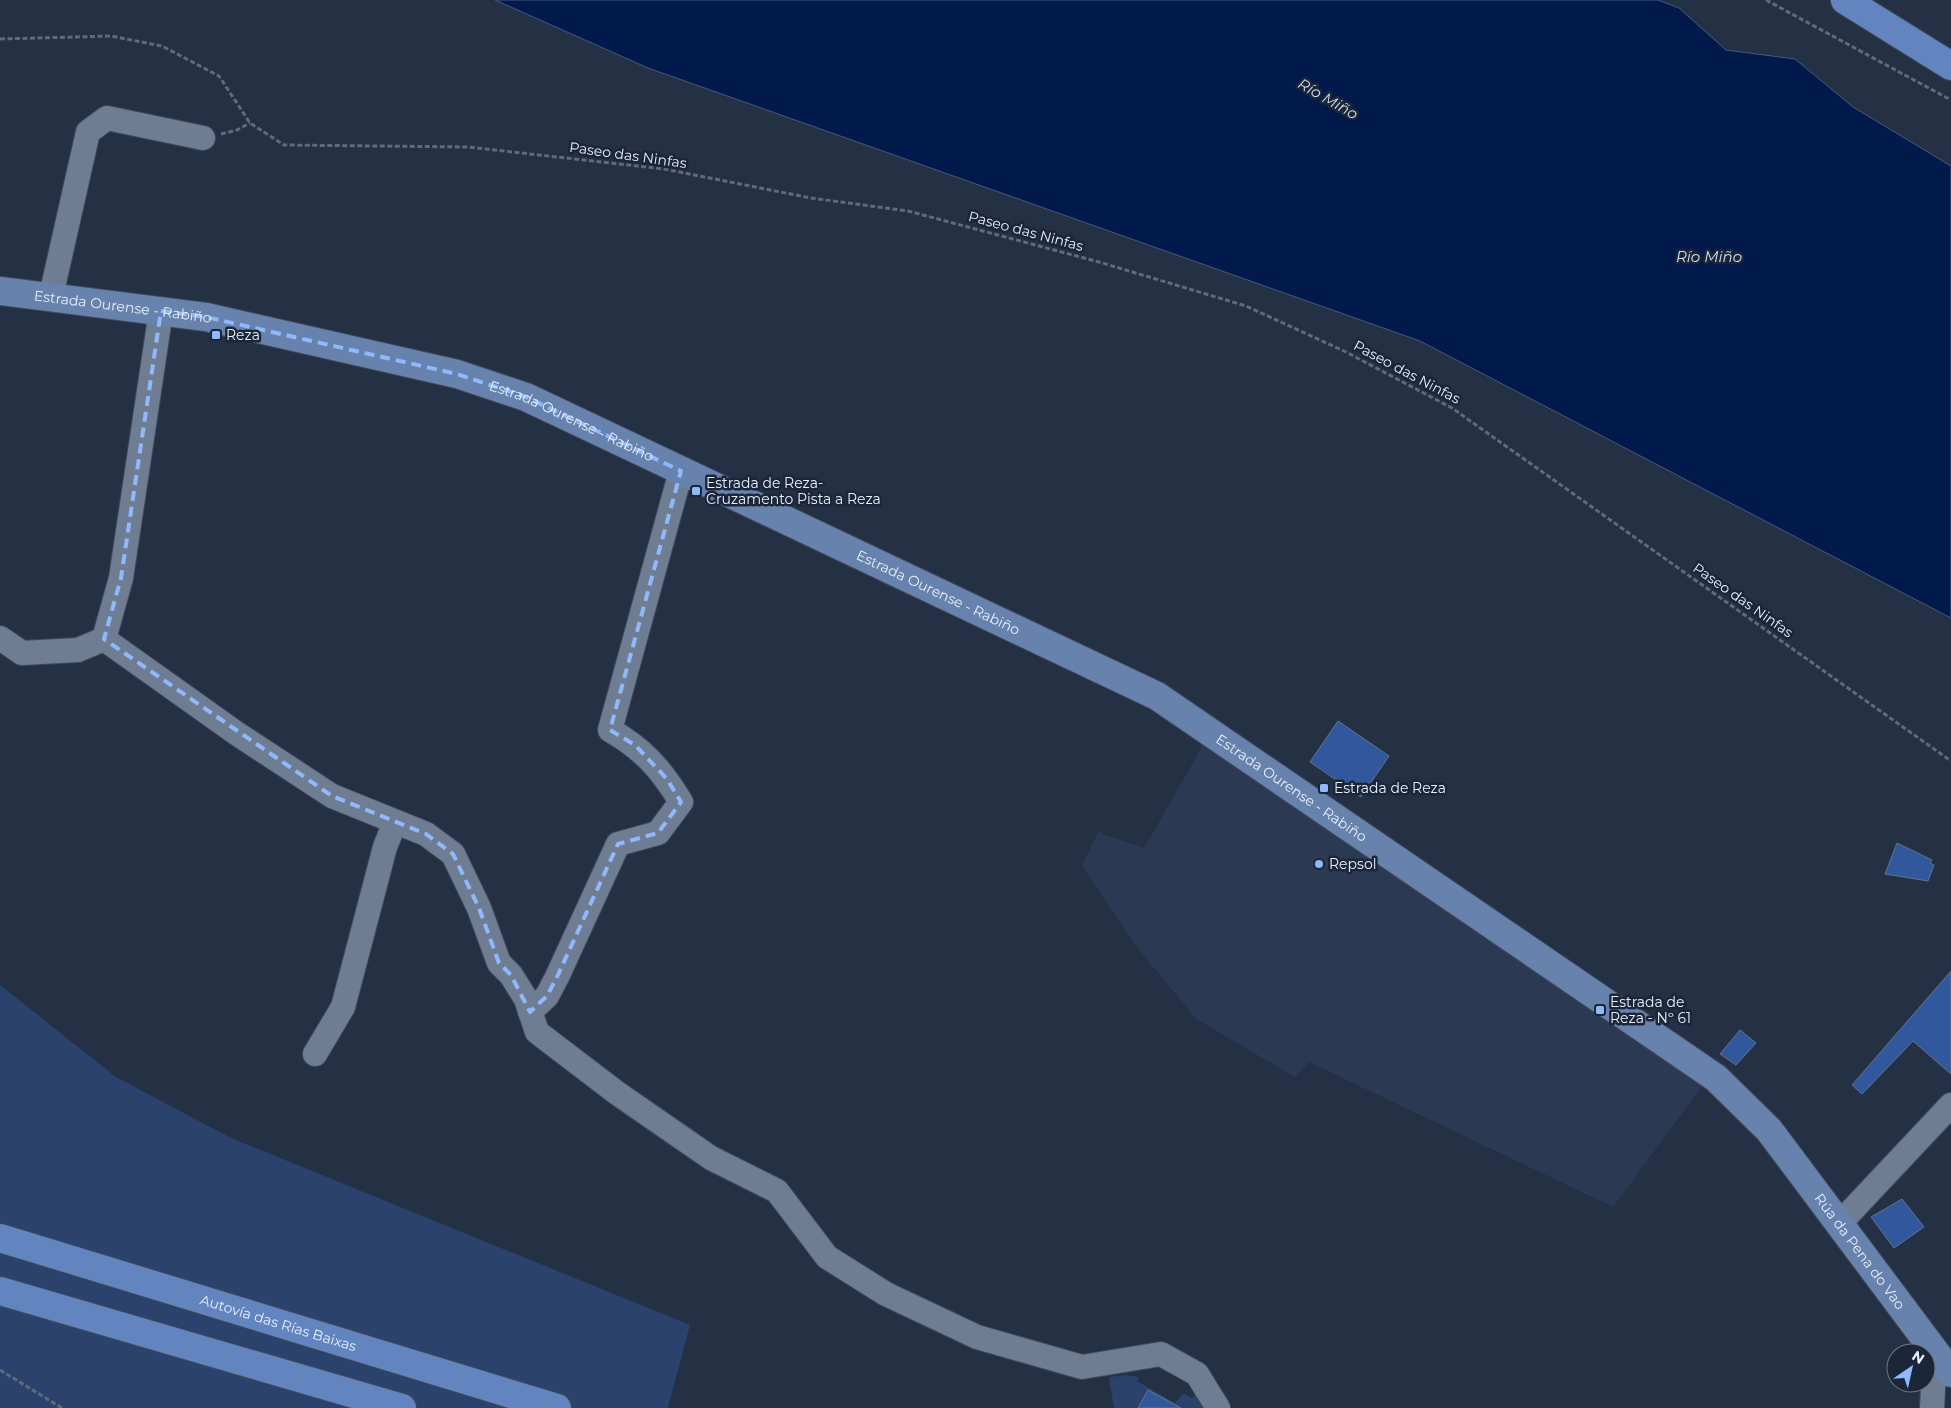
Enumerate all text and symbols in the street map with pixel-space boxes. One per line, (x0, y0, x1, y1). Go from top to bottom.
water label: Río Miño (1295, 74, 1362, 123)
street label: Paseo das Ninfas (568, 138, 688, 172)
street label: Paseo das Ninfas (966, 207, 1086, 255)
water label: Río Miño (1676, 247, 1742, 266)
street label: Estrada Ourense - Rabiño (33, 286, 214, 327)
place label: Reza (226, 326, 260, 344)
marker: Reza (210, 329, 222, 341)
street label: Paseo das Ninfas (1351, 336, 1464, 408)
street label: Estrada Ourense - Rabiño (487, 376, 657, 465)
place label: Estrada de Reza- Cruzamento Pista a Reza (706, 474, 881, 508)
marker: Estrada de Reza- Cruzamento Pista a Reza (690, 485, 702, 497)
street label: Estrada Ourense - Rabiño (854, 546, 1023, 639)
street label: Paseo das Ninfas (1689, 559, 1797, 641)
street label: Estrada Ourense - Rabiño (1213, 730, 1371, 846)
place label: Estrada de Reza (1334, 779, 1446, 797)
marker: Estrada de Reza (1318, 782, 1330, 794)
place label: Repsol (1329, 855, 1376, 873)
marker: Repsol (1313, 858, 1325, 870)
place label: Estrada de Reza - Nº 61 (1610, 993, 1691, 1027)
marker: Estrada de Reza - Nº 61 (1594, 1004, 1606, 1016)
street label: Rúa da Pena do Vao (1811, 1190, 1909, 1313)
street label: Autovía das Rías Baixas (198, 1291, 359, 1355)
north arrow (1886, 1343, 1936, 1393)
text: N (1909, 1347, 1928, 1368)

